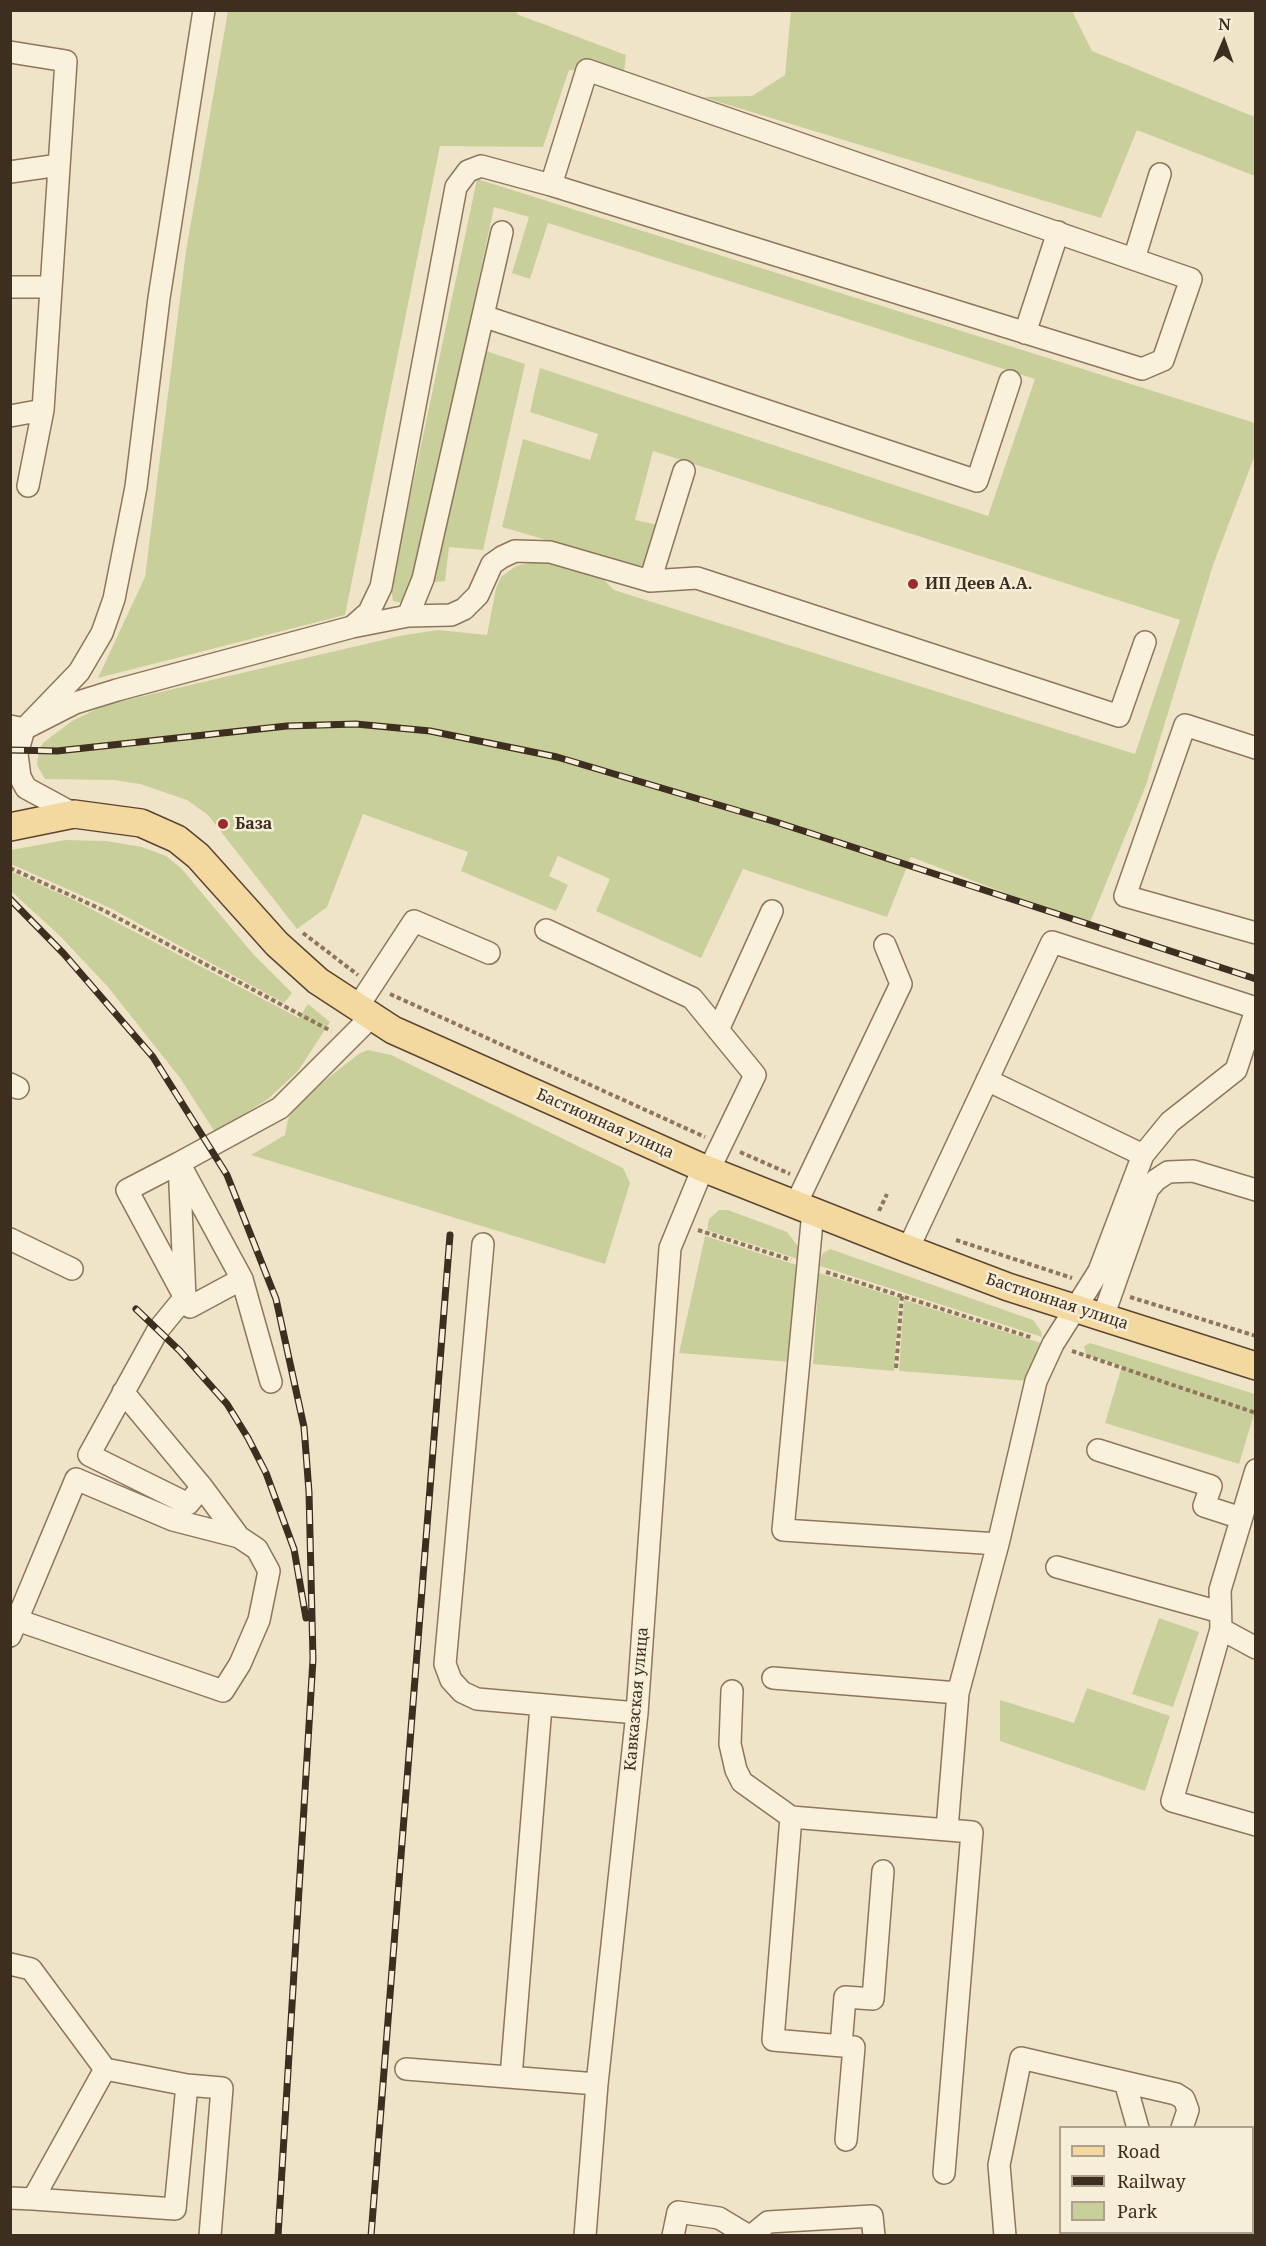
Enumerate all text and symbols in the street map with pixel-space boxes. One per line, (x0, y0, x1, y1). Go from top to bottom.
north arrow (1194, 12, 1254, 72)
text: N (1218, 13, 1231, 35)
place label: ИП Деев А.А. (925, 574, 1032, 594)
marker: ИП Деев А.А. (906, 577, 920, 591)
place label: База (235, 814, 272, 834)
marker: База (216, 817, 230, 831)
street label: Бастионная улица (533, 1085, 677, 1163)
street label: Бастионная улица (983, 1270, 1131, 1334)
street label: Кавказская улица (621, 1626, 653, 1772)
legend (1059, 2126, 1254, 2234)
text: Road (1117, 2139, 1160, 2163)
text: Railway (1117, 2169, 1186, 2193)
text: Park (1117, 2199, 1157, 2223)

